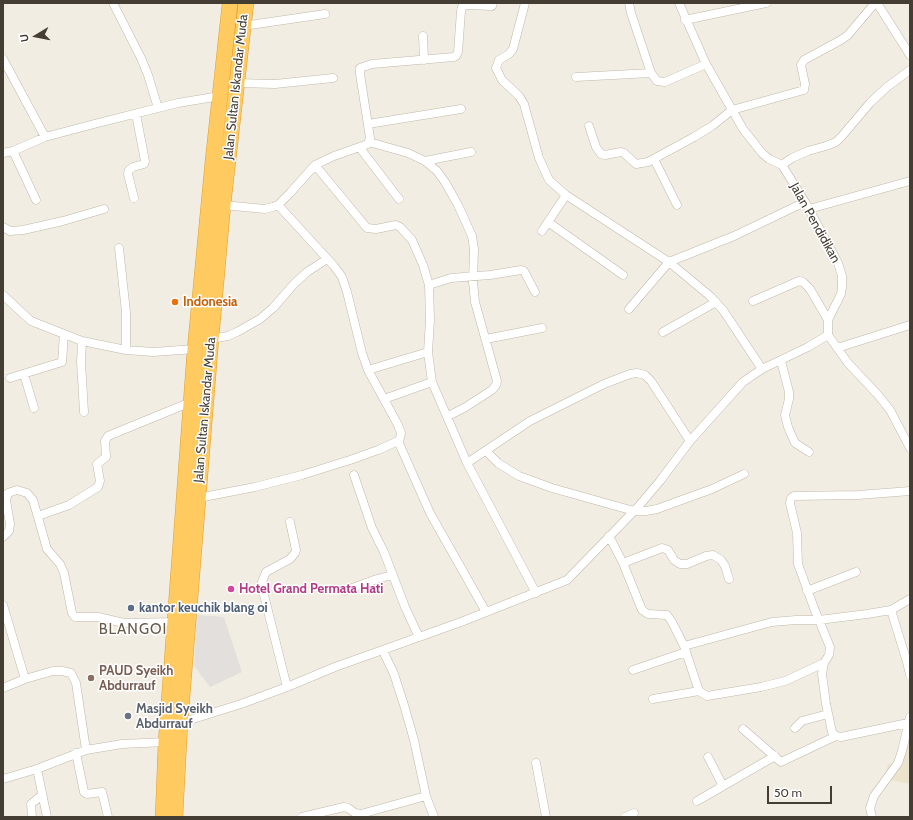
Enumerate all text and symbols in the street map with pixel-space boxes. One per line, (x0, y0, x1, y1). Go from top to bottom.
street label: Jalan Sultan Iskandar Muda (221, 14, 251, 160)
north arrow (16, 16, 56, 56)
text: U (17, 33, 32, 43)
street label: Jalan Pendidikan (787, 180, 843, 266)
place label: Indonesia (183, 294, 238, 310)
marker: Indonesia (170, 297, 180, 307)
street label: Jalan Sultan Iskandar Muda (191, 337, 219, 483)
place label: Hotel Grand Permata Hati (239, 581, 383, 597)
marker: Hotel Grand Permata Hati (226, 584, 236, 594)
place label: kantor keuchik blang oi (139, 600, 268, 616)
marker: kantor keuchik blang oi (126, 603, 136, 613)
district label: BLANGOI (99, 621, 167, 639)
place label: PAUD Syeikh Abdurrauf (99, 663, 173, 694)
marker: PAUD Syeikh Abdurrauf (86, 673, 96, 683)
place label: Masjid Syeikh Abdurrauf (136, 701, 213, 732)
marker: Masjid Syeikh Abdurrauf (123, 711, 133, 721)
scale bar (769, 778, 834, 804)
text: 50 m (774, 785, 802, 800)

